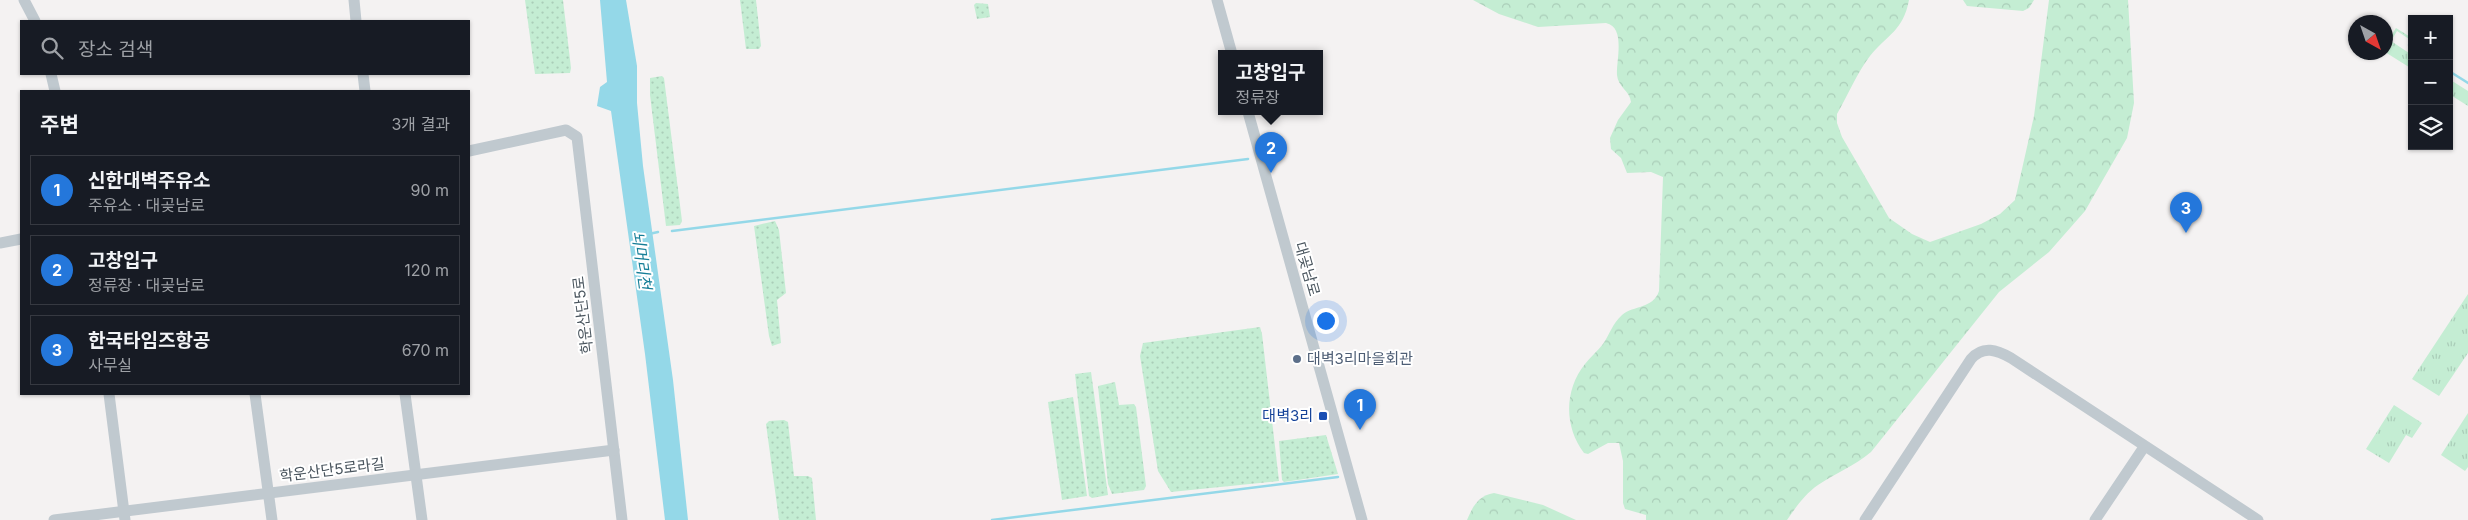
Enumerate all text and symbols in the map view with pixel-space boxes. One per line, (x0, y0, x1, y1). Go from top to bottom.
north arrow (2348, 15, 2393, 60)
map controls (2408, 15, 2453, 150)
button: + (2408, 15, 2453, 60)
search box (20, 20, 470, 75)
icon: search (38, 34, 66, 62)
text: 장소 검색 (78, 38, 153, 61)
popup (1218, 50, 1323, 115)
button: − (2408, 60, 2453, 105)
text: 고창입구 (1236, 61, 1305, 84)
text: 정류장 (1236, 87, 1280, 107)
button: layers (2408, 105, 2453, 150)
text: 주변 (40, 112, 79, 137)
text: 3개 결과 (391, 114, 450, 134)
pin: 2 (1255, 132, 1287, 173)
text: 신한대벽주유소 (88, 169, 210, 192)
text: 1 (54, 180, 60, 200)
text: 90 m (410, 180, 449, 200)
pin: 3 (2170, 192, 2202, 233)
text: 주유소 · 대곶남로 (88, 195, 205, 215)
water label: 뇌머리천 (628, 229, 656, 293)
street label: 대곶남로 (1291, 240, 1324, 298)
text: 고창입구 (88, 249, 158, 272)
text: 2 (52, 260, 62, 280)
text: 120 m (404, 260, 449, 280)
text: 정류장 · 대곶남로 (88, 275, 205, 295)
street label: 학운산단5로 (568, 275, 597, 355)
your location (1313, 308, 1339, 334)
text: 한국타임즈항공 (88, 329, 210, 352)
text: 3 (52, 340, 62, 360)
text: 670 m (402, 340, 449, 360)
place label: 대벽3리마을회관 (1307, 349, 1413, 368)
marker: 대벽3리마을회관 (1291, 353, 1303, 365)
text: 사무실 (88, 355, 132, 375)
pin: 1 (1344, 389, 1376, 430)
place label: 대벽3리 (1262, 406, 1313, 425)
marker: 대벽3리 (1317, 410, 1329, 422)
street label: 학운산단5로라길 (278, 454, 386, 485)

